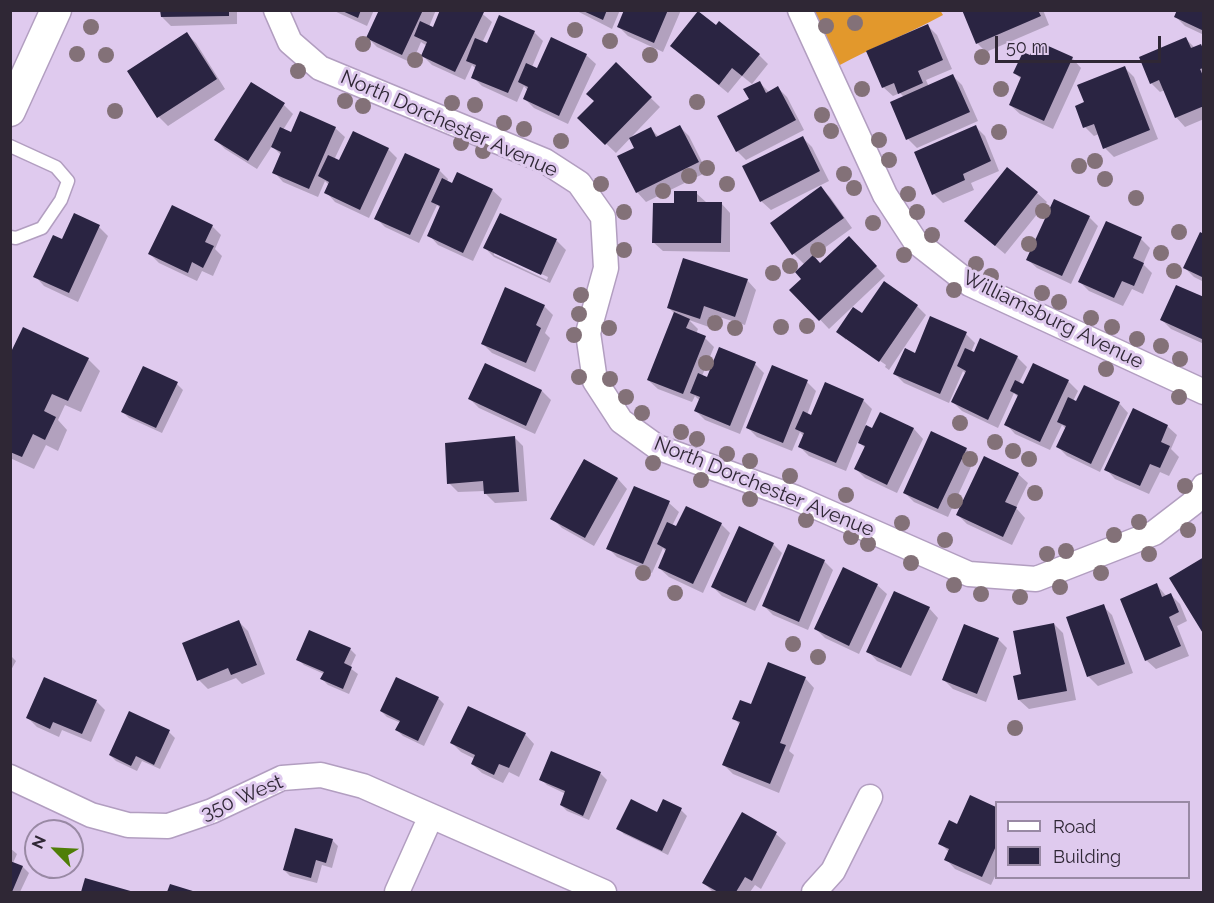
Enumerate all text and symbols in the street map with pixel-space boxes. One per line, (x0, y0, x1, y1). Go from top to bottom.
scale bar (998, 24, 1164, 62)
text: 50 m (1006, 36, 1048, 57)
street label: North Dorchester Avenue (337, 65, 561, 183)
street label: Williamsburg Avenue (959, 266, 1147, 374)
street label: North Dorchester Avenue (650, 432, 878, 542)
street label: 350 West (197, 770, 287, 826)
legend (995, 801, 1190, 879)
text: Road (1053, 816, 1096, 837)
north arrow (24, 819, 84, 879)
text: N (28, 833, 50, 852)
text: Building (1053, 846, 1121, 867)

